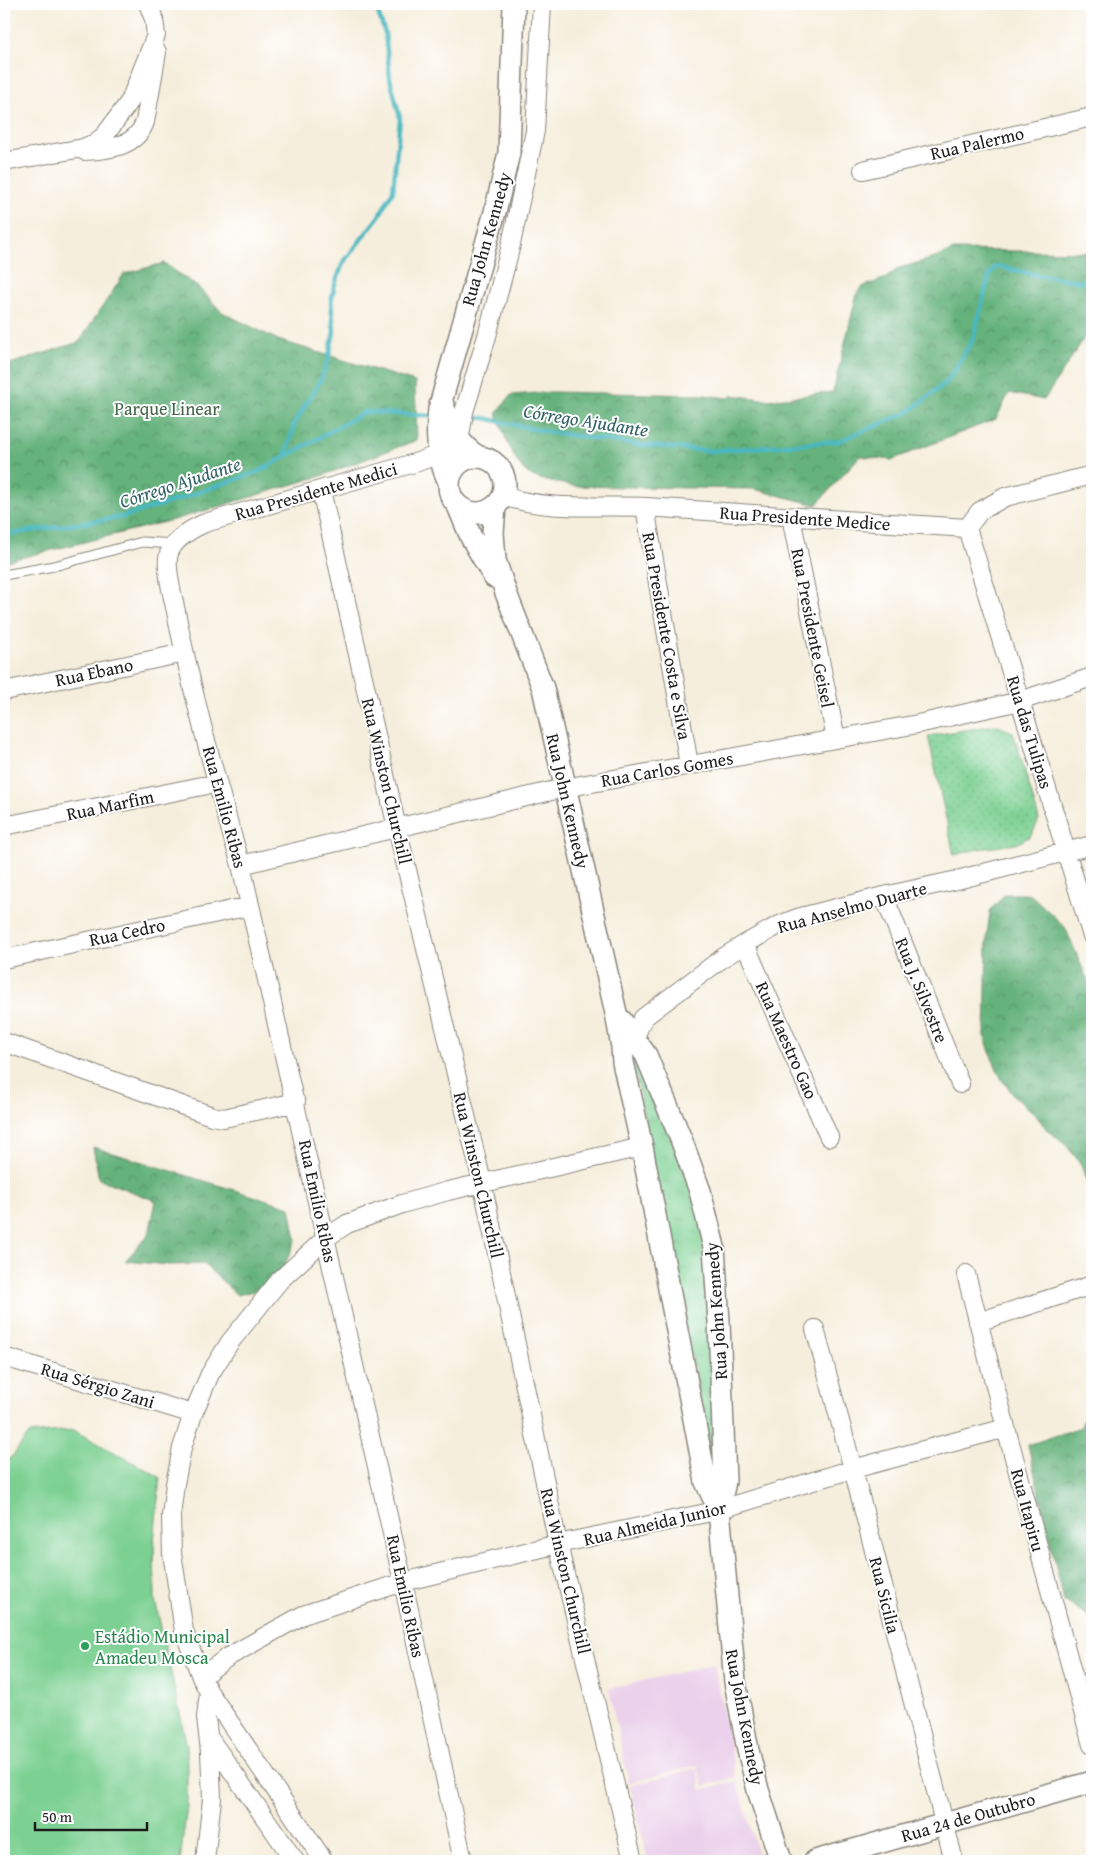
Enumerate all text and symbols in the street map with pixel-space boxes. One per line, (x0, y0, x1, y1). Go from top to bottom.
street label: Rua Palermo (927, 119, 1027, 167)
street label: Rua John Kennedy (454, 169, 518, 309)
park label: Parque Linear (114, 395, 220, 422)
water label: Córrego Ajudante (522, 396, 651, 444)
water label: Córrego Ajudante (116, 449, 245, 515)
street label: Rua Presidente Medici (232, 455, 400, 527)
street label: Rua Presidente Medice (719, 499, 891, 537)
street label: Rua Presidente Costa e Silva (635, 530, 699, 742)
street label: Rua Presidente Geisel (784, 546, 842, 710)
street label: Rua Ebano (53, 651, 135, 693)
street label: Rua das Tulipas (1000, 672, 1060, 792)
street label: Rua Winston Churchill (355, 695, 419, 867)
street label: Rua John Kennedy (539, 731, 597, 871)
street label: Rua Emilio Ribas (196, 743, 254, 871)
street label: Rua Carlos Gomes (599, 744, 735, 794)
street label: Rua Marfim (64, 783, 157, 827)
street label: Rua Anselmo Duarte (774, 874, 930, 940)
street label: Rua Cedro (87, 911, 167, 953)
street label: Rua J. Silvestre (889, 933, 955, 1047)
street label: Rua Maestro Gao (749, 977, 825, 1103)
street label: Rua Winston Churchill (447, 1089, 511, 1261)
street label: Rua Emilio Ribas (292, 1137, 344, 1265)
street label: Rua John Kennedy (698, 1241, 734, 1381)
street label: Rua Sérgio Zani (38, 1355, 158, 1415)
street label: Rua Itapiru (1004, 1465, 1052, 1555)
street label: Rua Winston Churchill (534, 1485, 598, 1657)
street label: Rua Almeida Junior (581, 1493, 730, 1553)
street label: Rua Emilio Ribas (380, 1532, 432, 1660)
street label: Rua Sicilia (862, 1554, 908, 1637)
place label: Estádio Municipal Amadeu Mosca (95, 1623, 230, 1671)
marker: Estádio Municipal Amadeu Mosca (79, 1640, 91, 1652)
street label: Rua John Kennedy (719, 1647, 771, 1787)
street label: Rua 24 de Outubro (898, 1785, 1038, 1849)
scale bar (35, 1800, 148, 1832)
text: 50 m (42, 1806, 73, 1827)

